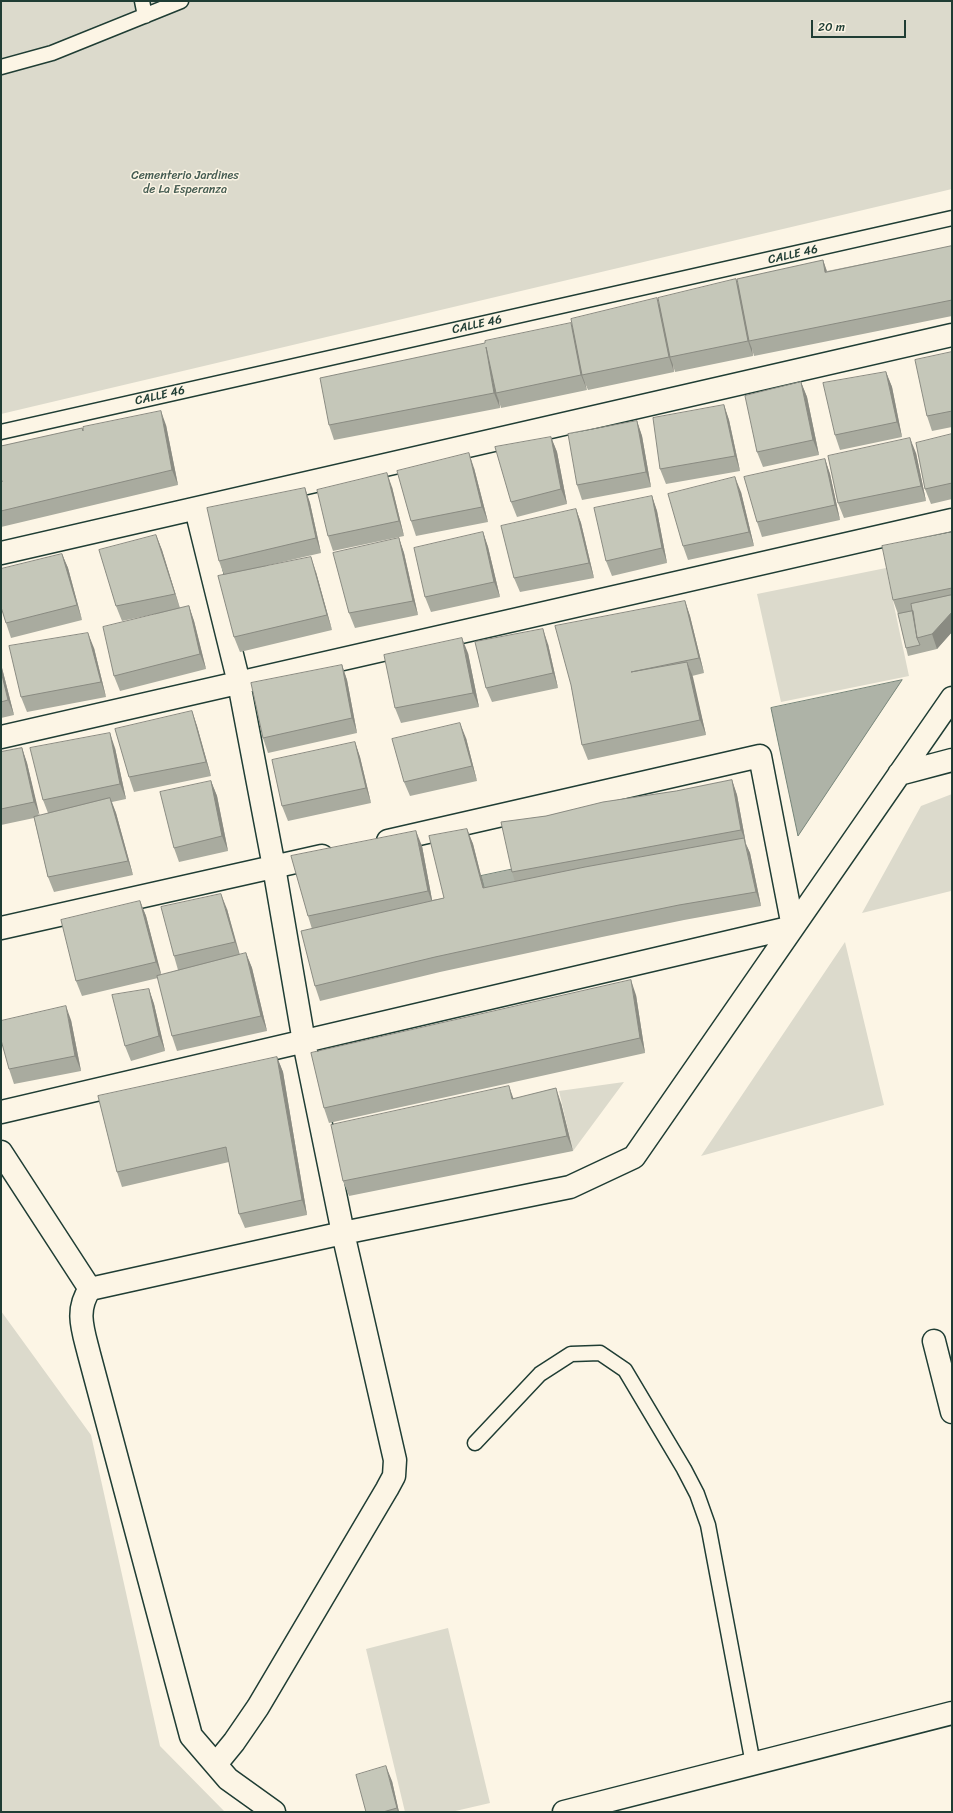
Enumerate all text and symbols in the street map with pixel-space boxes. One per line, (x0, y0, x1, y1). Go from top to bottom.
scale bar (813, 12, 908, 38)
text: 20 m (818, 16, 845, 38)
park label: Cementerio Jardines de La Esperanza (131, 169, 239, 197)
street label: CALLE 46 (767, 242, 819, 268)
street label: CALLE 46 (451, 313, 503, 337)
street label: CALLE 46 (134, 383, 186, 409)

